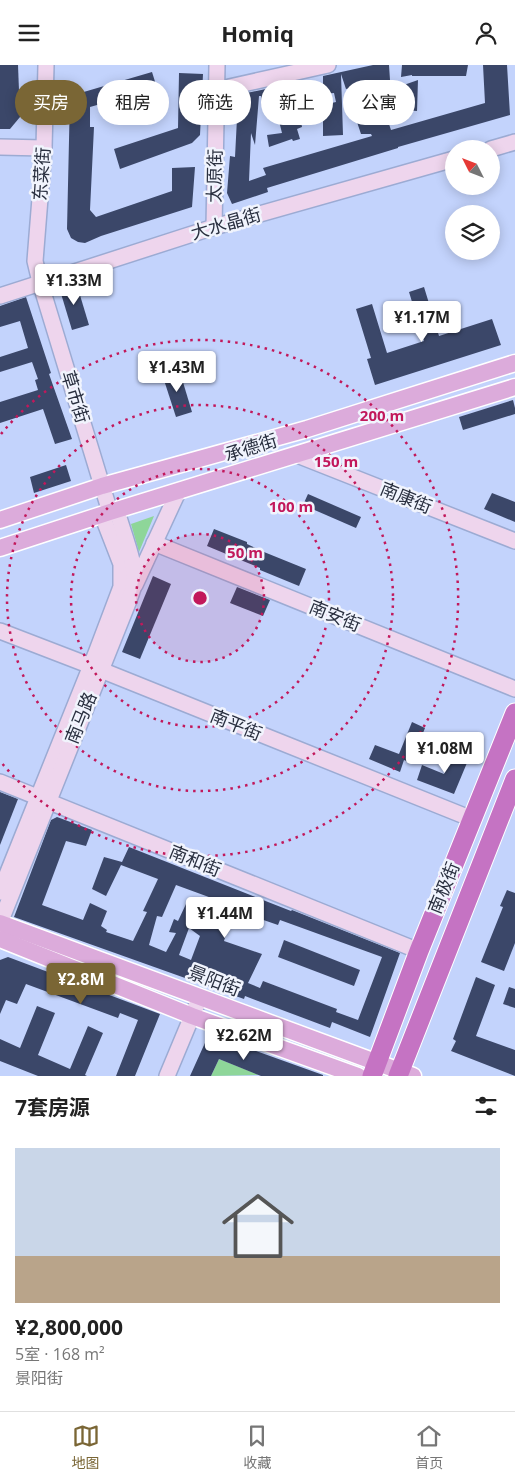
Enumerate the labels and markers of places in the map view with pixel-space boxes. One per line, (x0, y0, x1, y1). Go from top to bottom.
pin: ¥1.33M (33, 263, 115, 306)
pin: ¥1.17M (381, 301, 463, 343)
pin: ¥1.43M (136, 351, 218, 393)
centre of rings (191, 589, 209, 607)
pin: ¥1.08M (404, 731, 486, 774)
pin: ¥1.44M (184, 897, 266, 939)
pin: ¥2.8M (46, 963, 116, 1005)
pin: ¥2.62M (203, 1019, 285, 1061)

